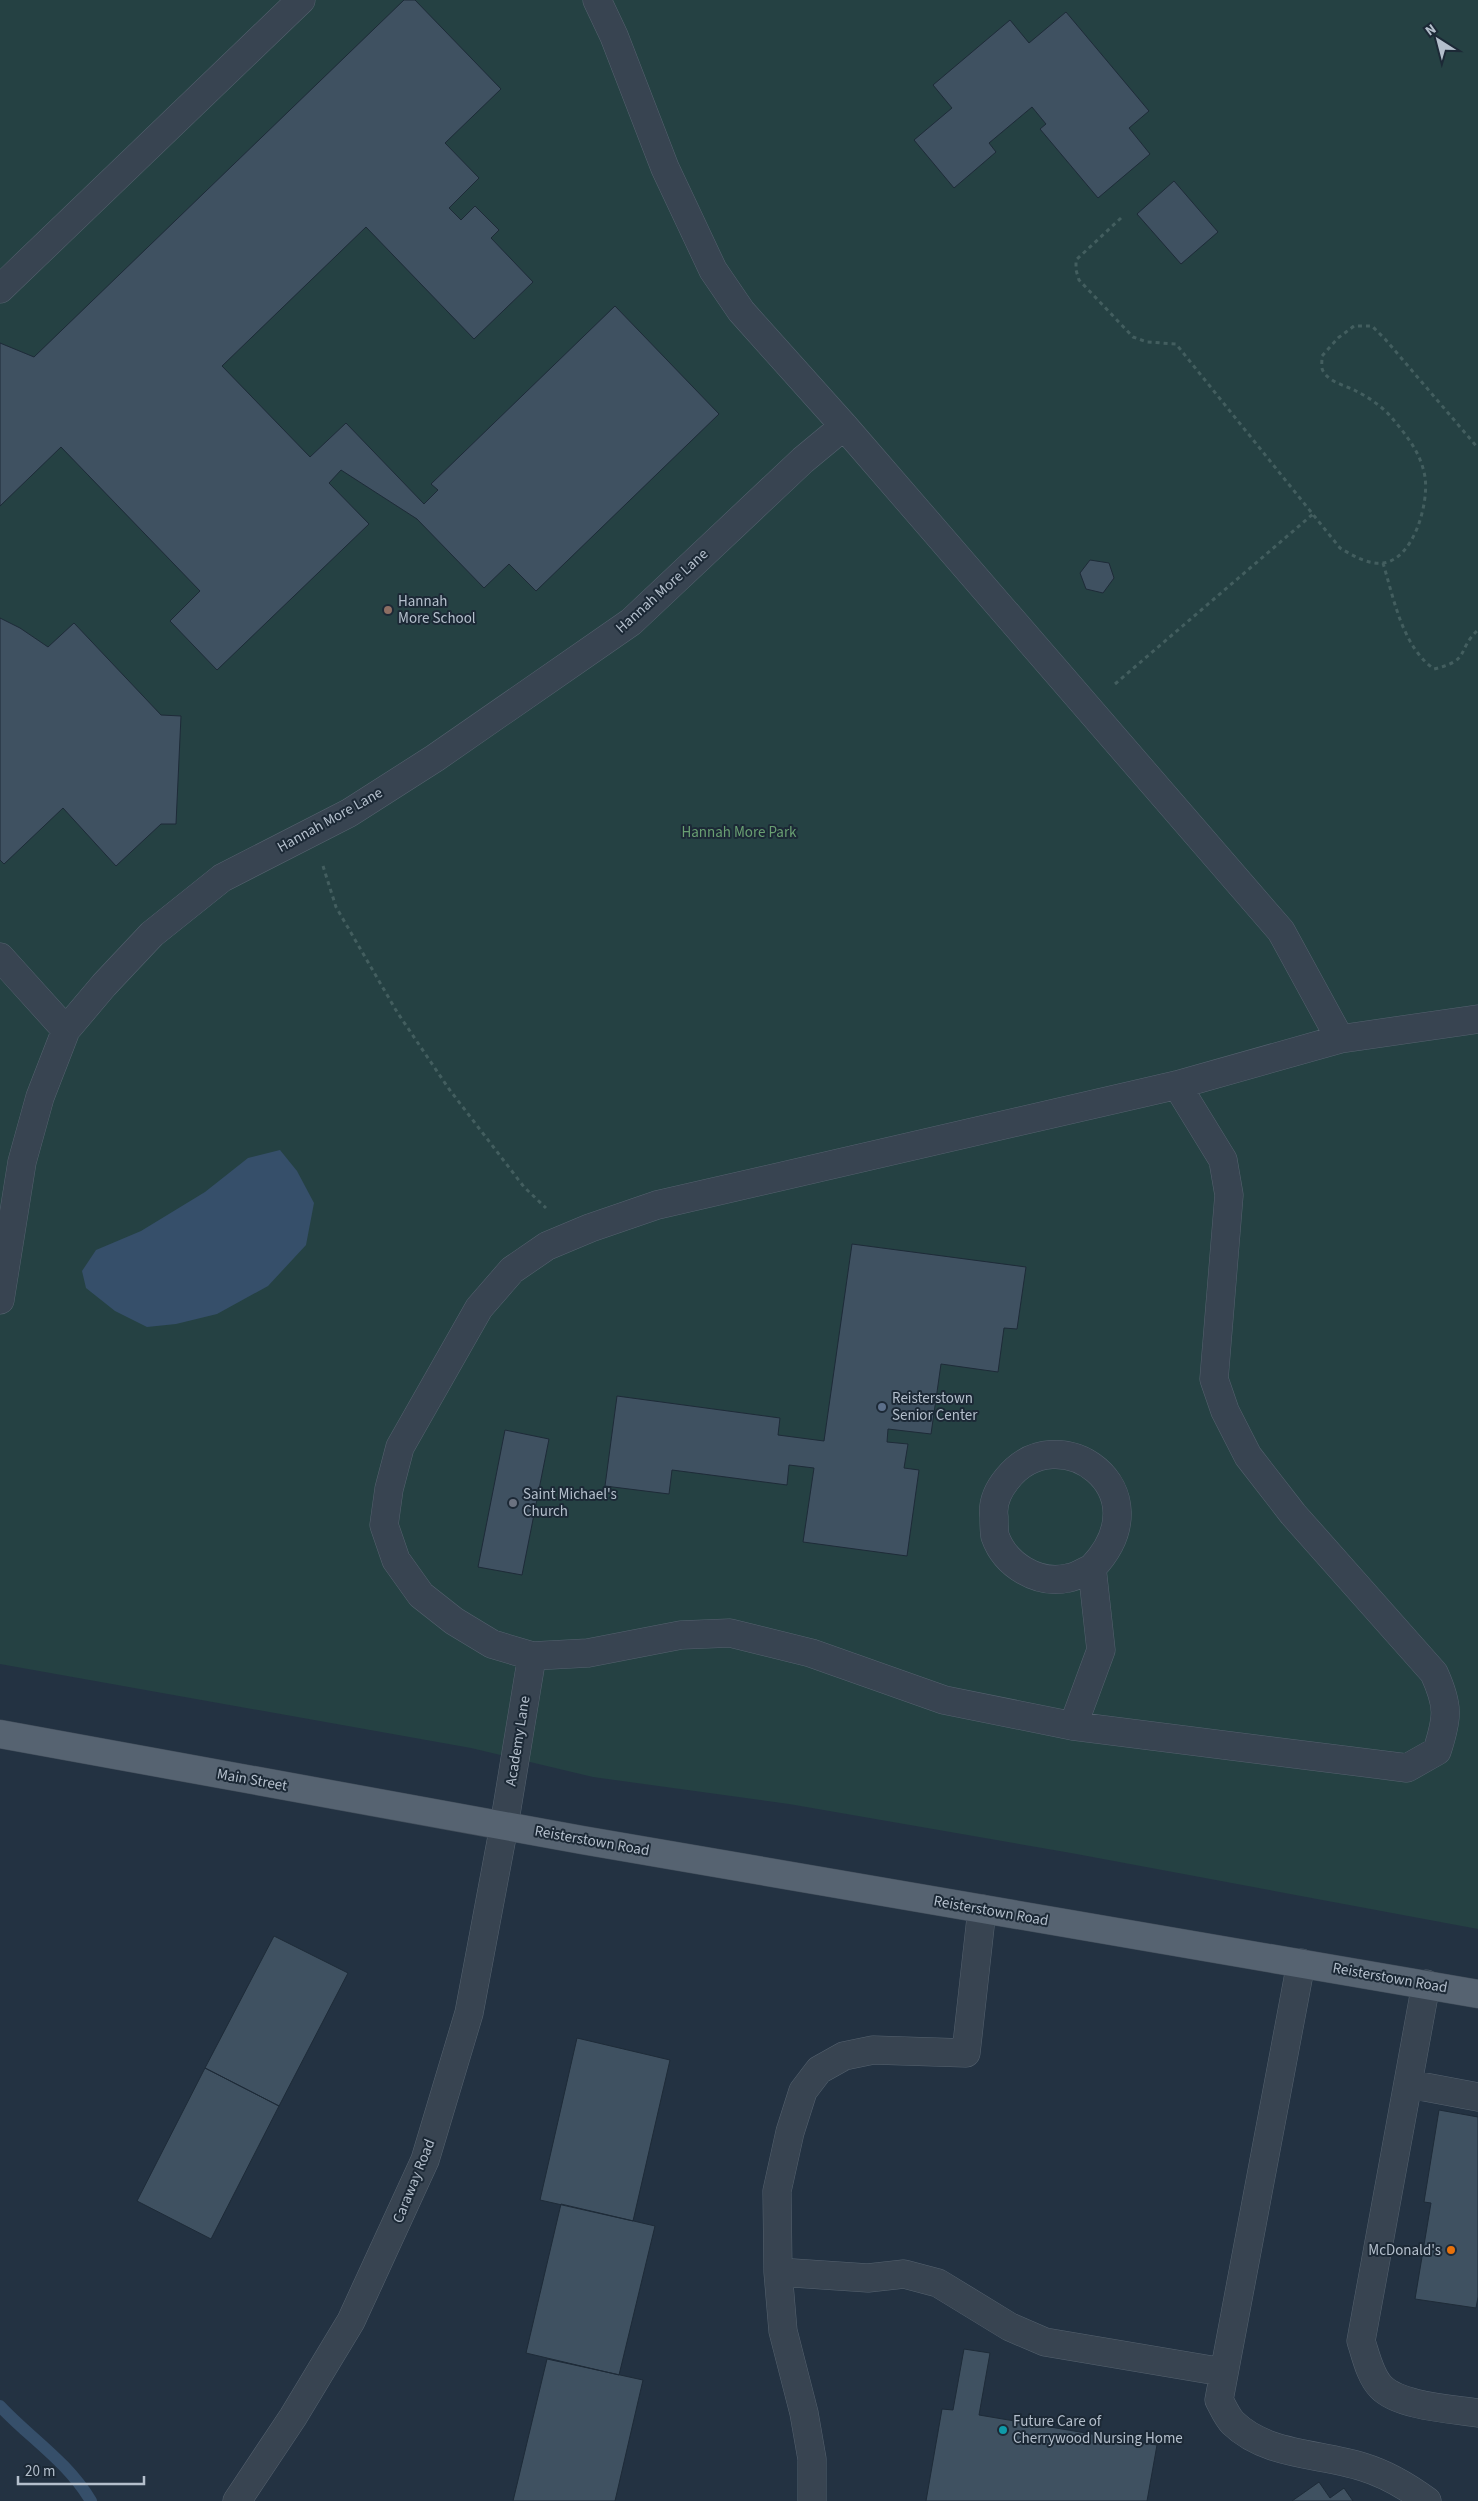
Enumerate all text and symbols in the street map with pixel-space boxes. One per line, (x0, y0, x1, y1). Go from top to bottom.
north arrow (1413, 15, 1463, 65)
text: N (1421, 19, 1441, 41)
street label: Hannah More Lane (611, 544, 713, 638)
place label: Hannah More School (398, 591, 476, 629)
marker: Hannah More School (382, 604, 394, 616)
street label: Hannah More Lane (274, 782, 386, 858)
park label: Hannah More Park (681, 822, 797, 843)
place label: Reisterstown Senior Center (892, 1388, 978, 1426)
marker: Reisterstown Senior Center (876, 1401, 888, 1413)
place label: Saint Michael's Church (523, 1484, 617, 1522)
marker: Saint Michael's Church (507, 1497, 519, 1509)
street label: Academy Lane (501, 1694, 535, 1788)
street label: Main Street (215, 1763, 289, 1797)
street label: Reisterstown Road (533, 1821, 651, 1861)
street label: Reisterstown Road (932, 1891, 1050, 1931)
street label: Reisterstown Road (1331, 1958, 1449, 1998)
street label: Caraway Road (388, 2136, 440, 2226)
place label: McDonald's (1368, 2240, 1441, 2261)
marker: McDonald's (1445, 2244, 1457, 2256)
place label: Future Care of Cherrywood Nursing Home (1013, 2411, 1183, 2449)
marker: Future Care of Cherrywood Nursing Home (997, 2424, 1009, 2436)
scale bar (18, 2454, 144, 2486)
text: 20 m (25, 2461, 55, 2482)

